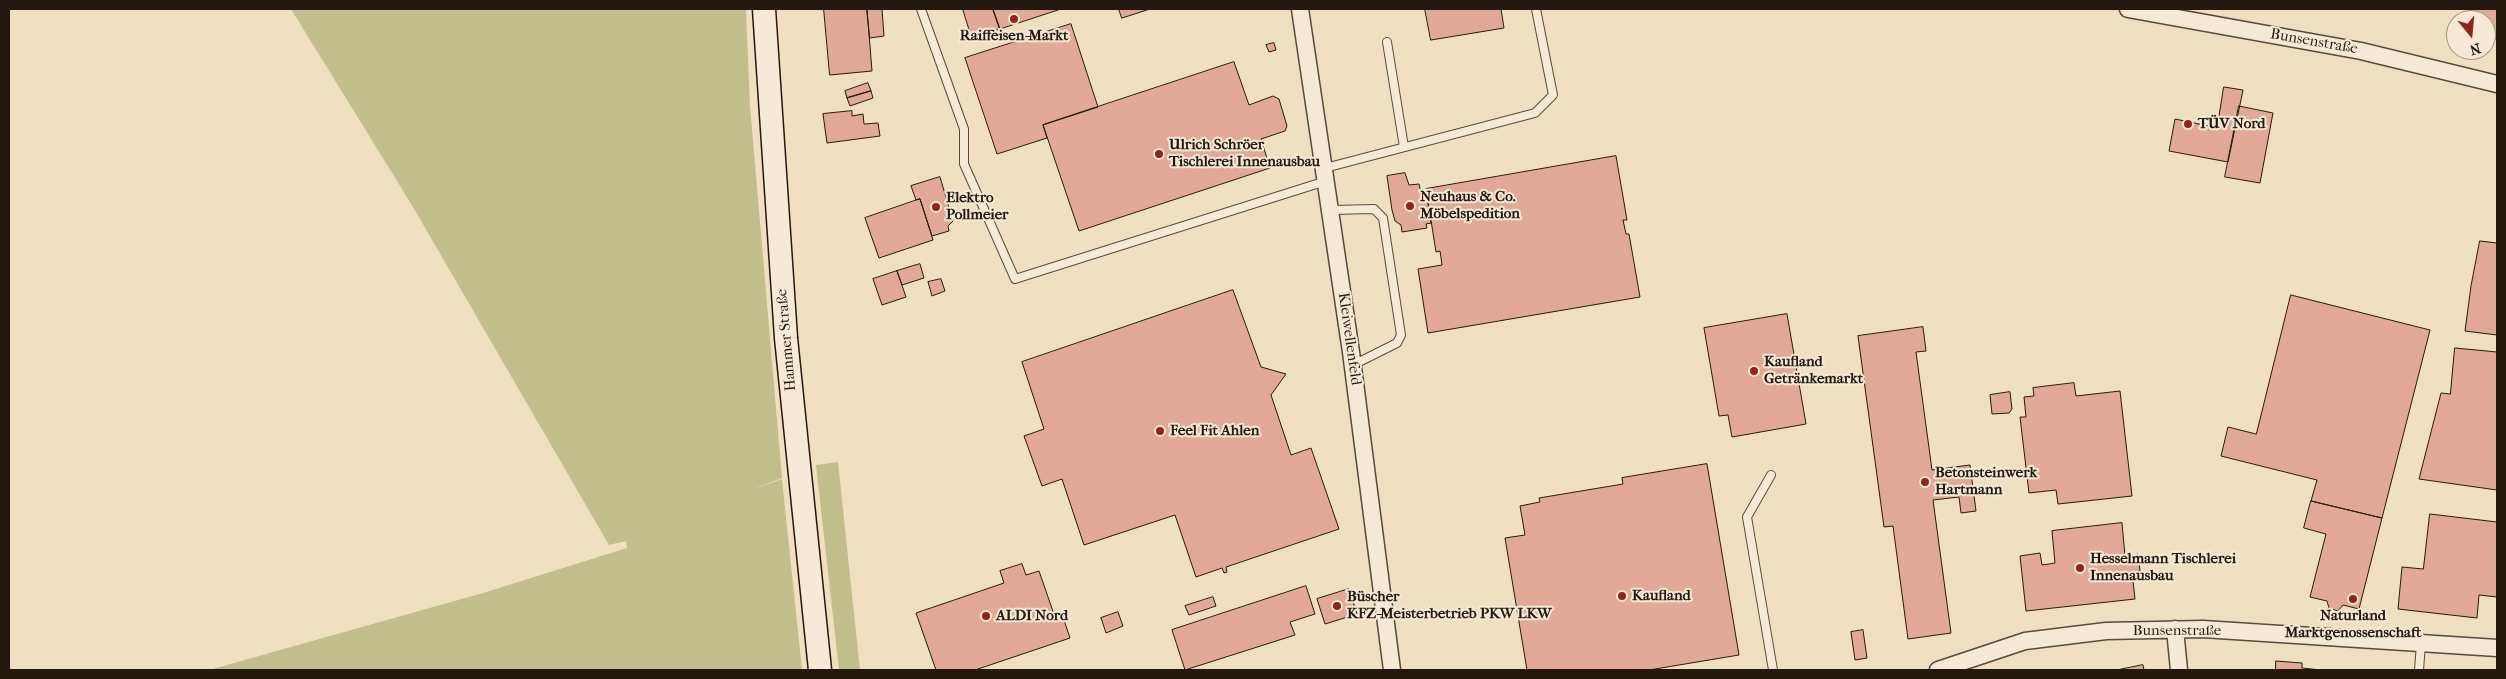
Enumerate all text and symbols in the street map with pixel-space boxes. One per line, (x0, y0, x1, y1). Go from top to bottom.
north arrow (2446, 10, 2496, 60)
marker: Raiffeisen-Markt (1008, 13, 1020, 25)
street label: Bunsenstraße (2269, 25, 2359, 59)
place label: Raiffeisen-Markt (960, 27, 1068, 45)
text: N (2468, 39, 2483, 59)
place label: TÜV Nord (2198, 115, 2266, 133)
marker: TÜV Nord (2182, 118, 2194, 130)
place label: Ulrich Schröer Tischlerei Innenausbau (1169, 136, 1320, 171)
marker: Ulrich Schröer Tischlerei Innenausbau (1153, 148, 1165, 160)
place label: Neuhaus & Co. Möbelspedition (1420, 188, 1520, 223)
place label: Elektro Pollmeier (946, 189, 1008, 224)
marker: Neuhaus & Co. Möbelspedition (1404, 200, 1416, 212)
marker: Elektro Pollmeier (930, 201, 942, 213)
street label: Hammer Straße (774, 288, 800, 392)
street label: Kleiwellenfeld (1334, 291, 1364, 387)
place label: Kaufland Getränkemarkt (1764, 353, 1863, 388)
marker: Kaufland Getränkemarkt (1748, 365, 1760, 377)
place label: Feel Fit Ahlen (1170, 422, 1259, 440)
marker: Feel Fit Ahlen (1154, 425, 1166, 437)
place label: Betonsteinwerk Hartmann (1935, 464, 2037, 499)
marker: Betonsteinwerk Hartmann (1919, 476, 1931, 488)
place label: Hesselmann Tischlerei Innenausbau (2090, 550, 2236, 585)
marker: Hesselmann Tischlerei Innenausbau (2074, 562, 2086, 574)
place label: Kaufland (1632, 587, 1691, 605)
place label: Büscher KFZ-Meisterbetrieb PKW LKW (1347, 588, 1552, 623)
marker: Kaufland (1616, 590, 1628, 602)
marker: Naturland Marktgenossenschaft (2347, 593, 2359, 605)
marker: Büscher KFZ-Meisterbetrieb PKW LKW (1331, 600, 1343, 612)
place label: ALDI Nord (996, 607, 1068, 625)
place label: Naturland Marktgenossenschaft (2285, 607, 2421, 642)
marker: ALDI Nord (980, 610, 992, 622)
street label: Bunsenstraße (2133, 622, 2221, 640)

